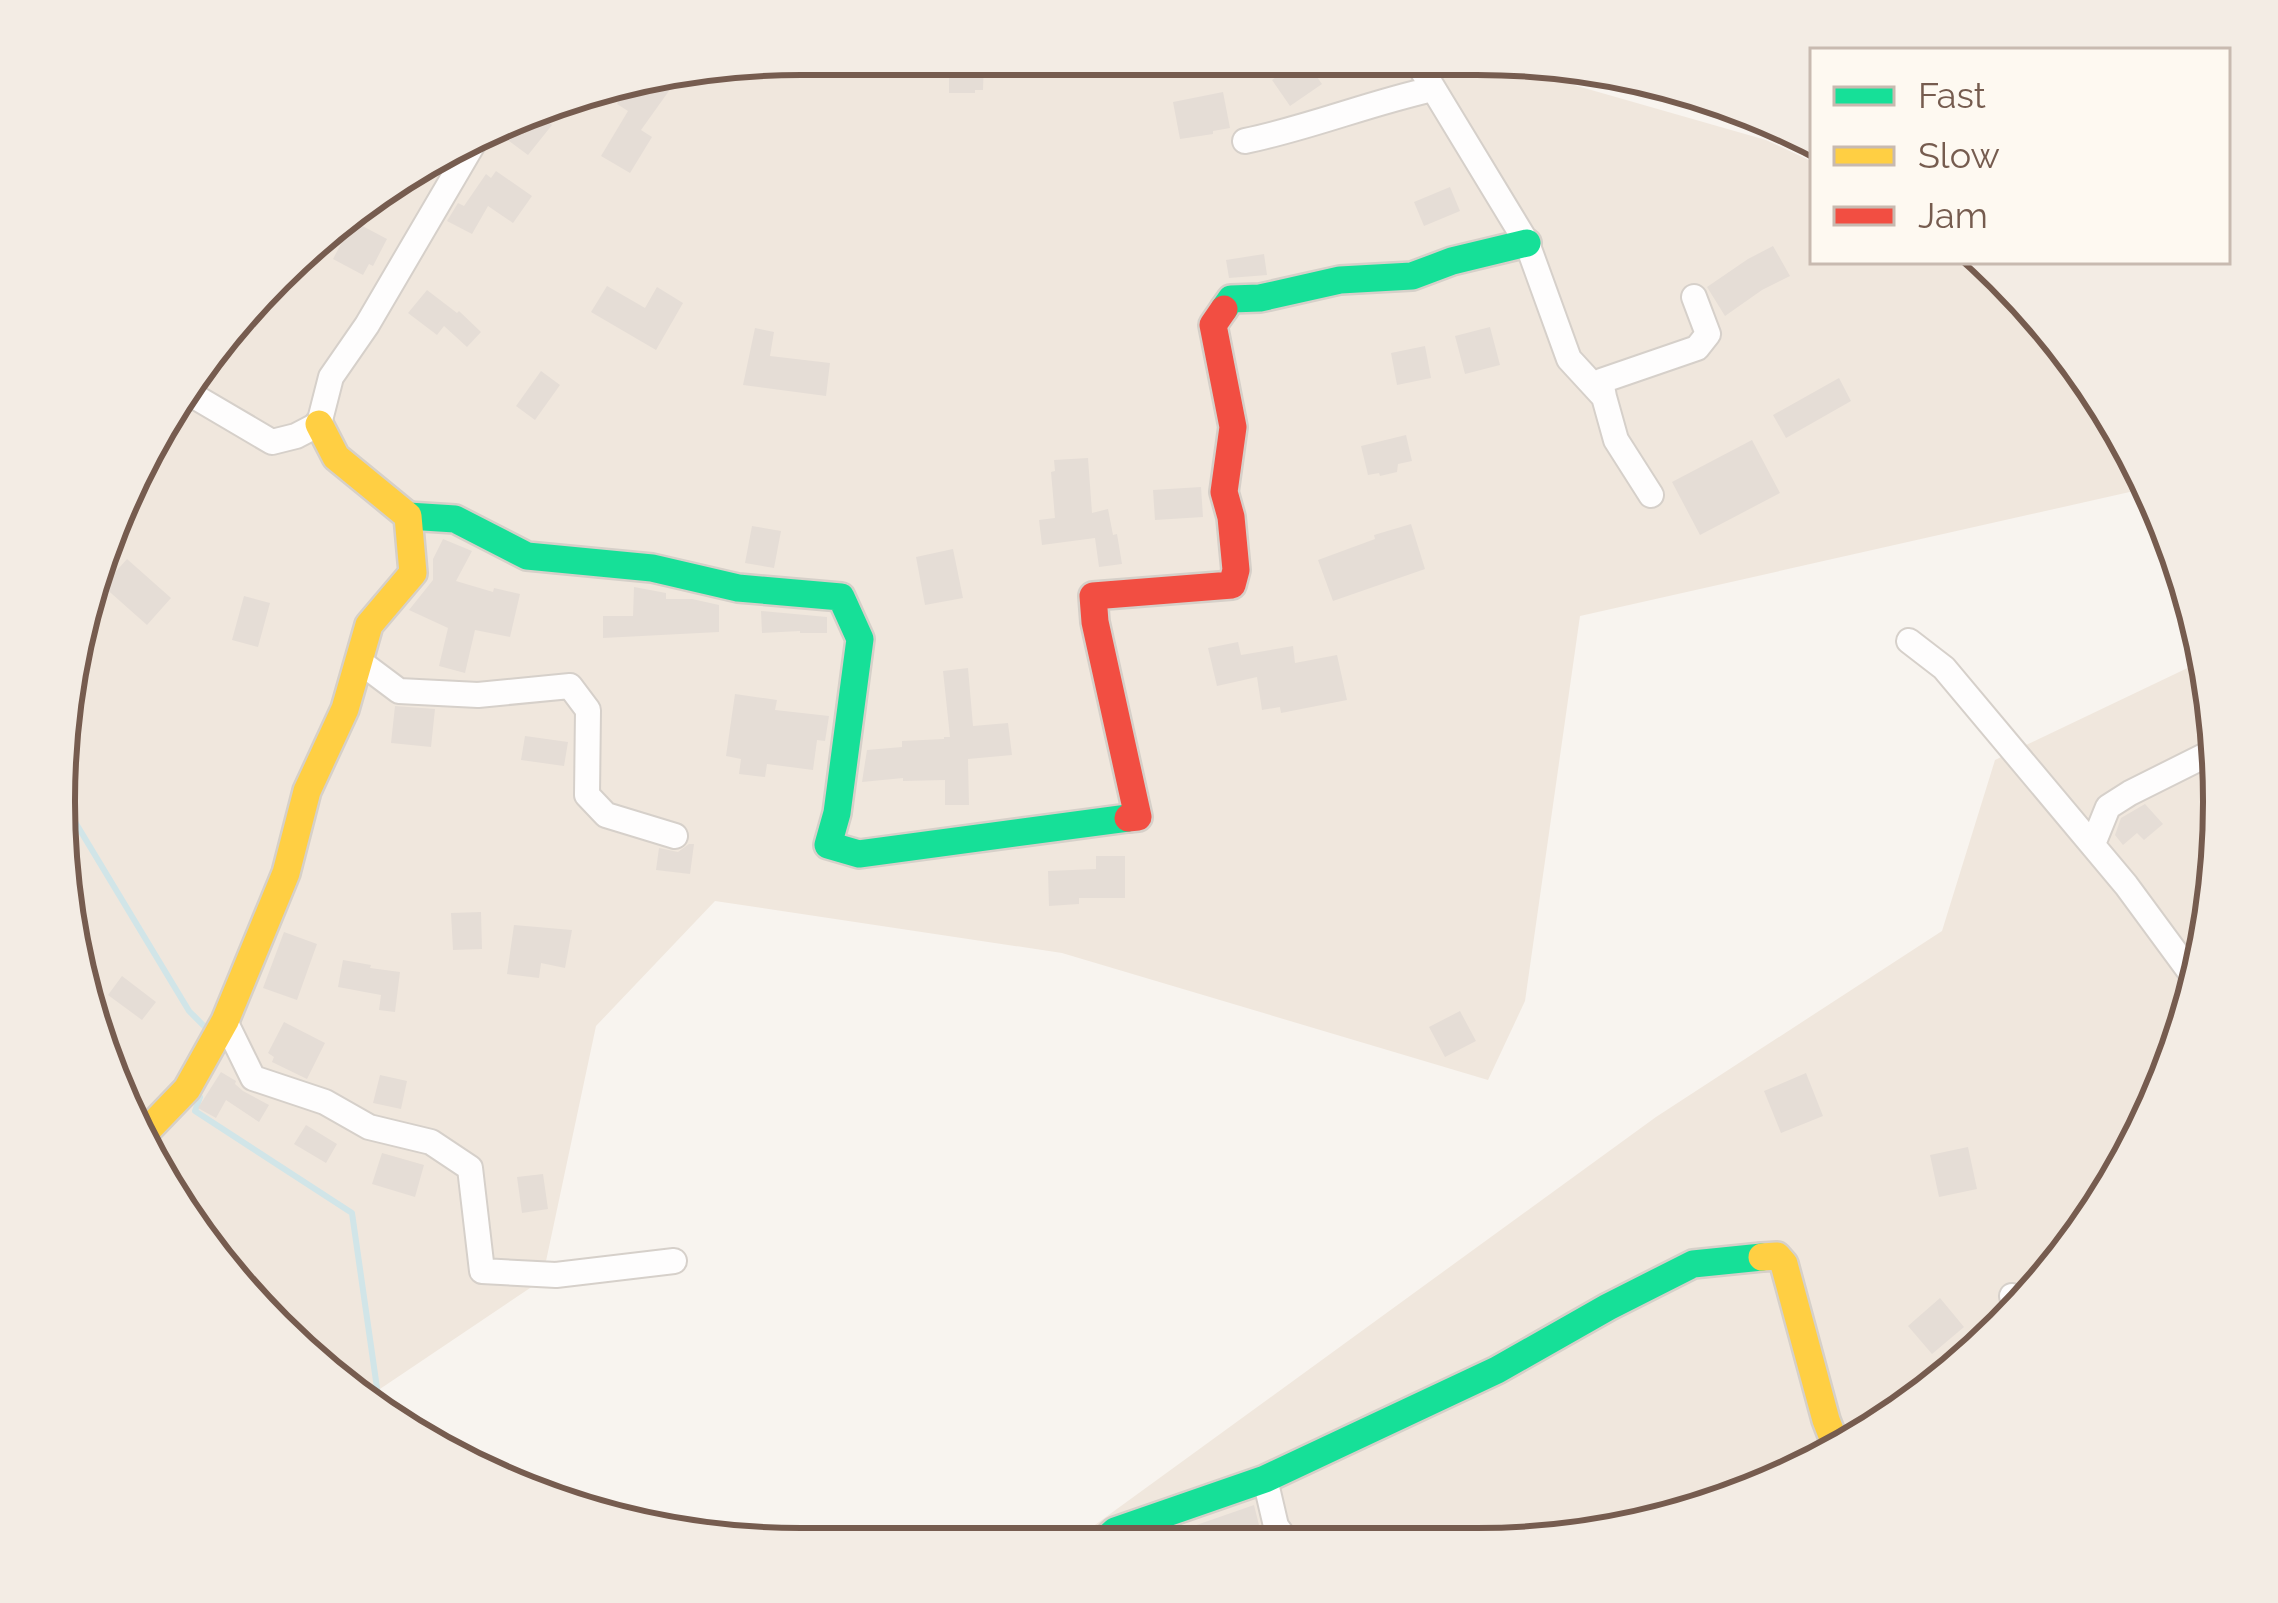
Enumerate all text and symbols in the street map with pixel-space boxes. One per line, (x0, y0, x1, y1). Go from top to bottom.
legend (1810, 48, 2230, 264)
text: Fast (1918, 74, 1986, 116)
text: Slow (1918, 134, 2000, 176)
text: Jam (1918, 194, 1988, 236)

